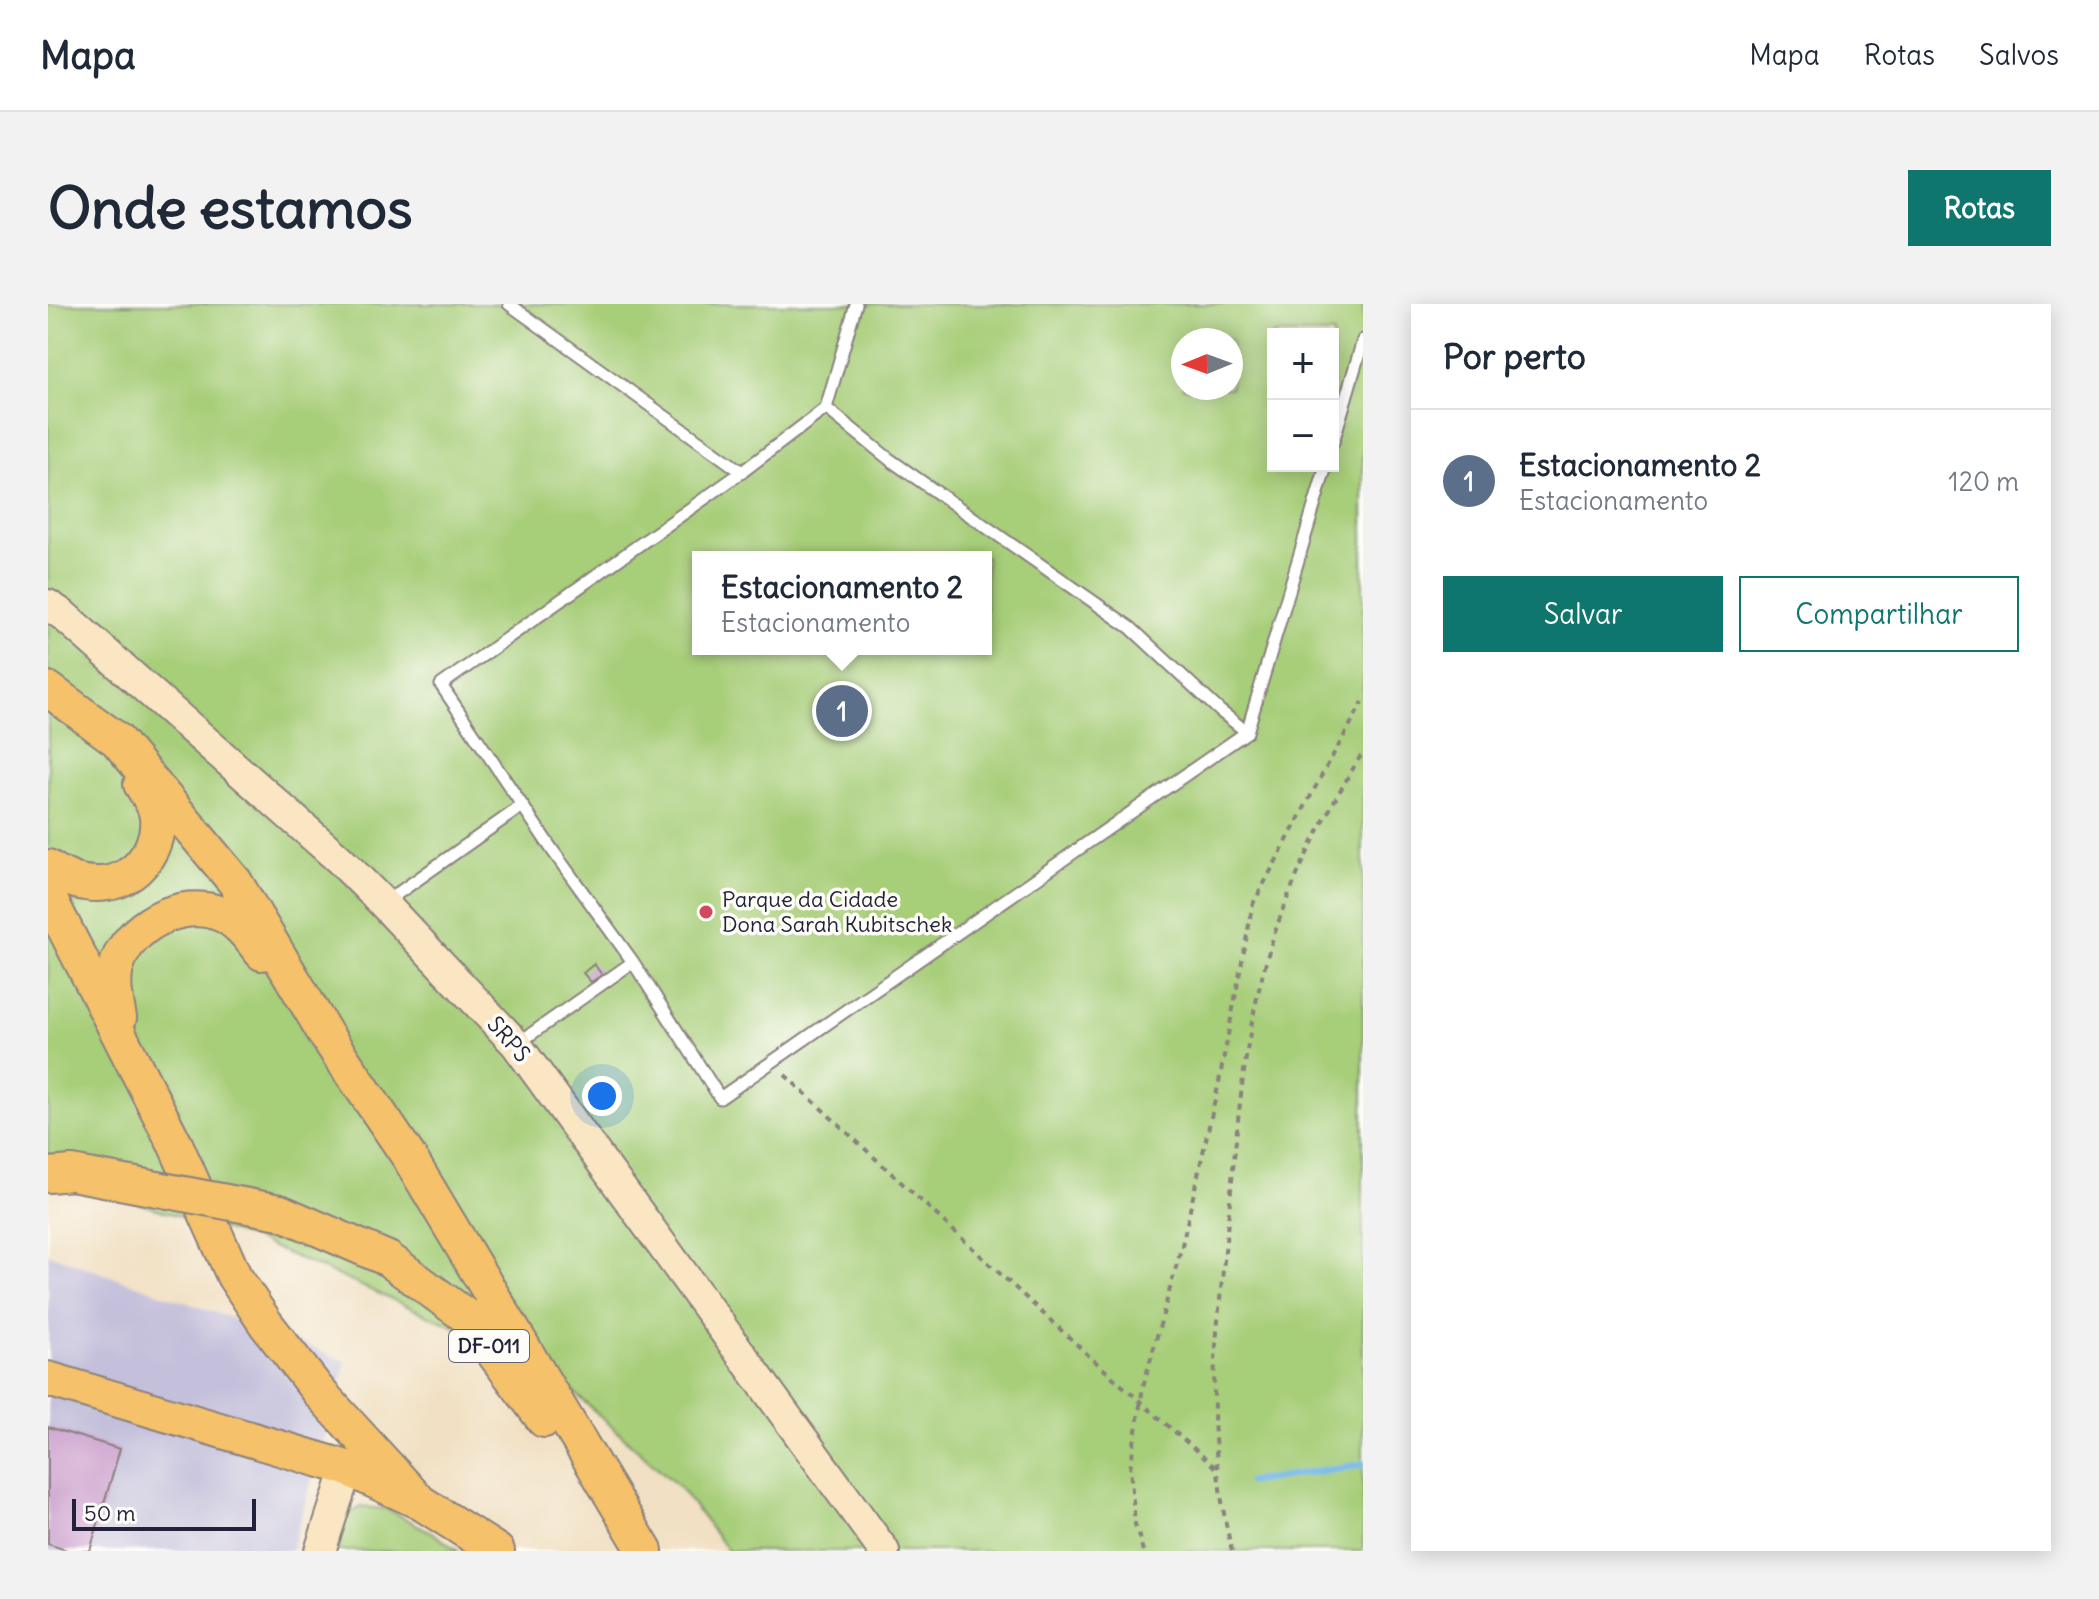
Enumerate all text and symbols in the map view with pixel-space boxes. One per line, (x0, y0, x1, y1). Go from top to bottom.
text: Mapa (40, 32, 136, 79)
text: Mapa (1749, 37, 1820, 73)
text: Rotas (1864, 37, 1935, 73)
text: Salvos (1979, 37, 2059, 73)
button: Rotas (1908, 170, 2051, 246)
text: Onde estamos (48, 173, 413, 243)
north arrow (1171, 328, 1243, 400)
map controls (1267, 328, 1339, 472)
button: + (1267, 328, 1339, 400)
text: Por perto (1443, 335, 1586, 378)
button: − (1267, 400, 1339, 472)
text: Estacionamento 2 (1519, 446, 1761, 484)
text: 1 (1464, 465, 1474, 498)
text: 120 m (1948, 465, 2019, 498)
text: Estacionamento (1519, 484, 1708, 517)
popup (692, 551, 992, 655)
text: Estacionamento 2 (721, 568, 963, 606)
button: Salvar (1443, 576, 1723, 652)
button: Compartilhar (1739, 576, 2019, 652)
text: Estacionamento (721, 606, 910, 639)
pin: 1 (816, 681, 868, 741)
place label: Parque da Cidade Dona Sarah Kubitschek (722, 885, 952, 938)
marker: Parque da Cidade Dona Sarah Kubitschek (697, 903, 715, 921)
street label: SRPS (481, 1010, 537, 1068)
your location (582, 1076, 622, 1116)
road number: DF-011 (449, 1330, 529, 1362)
scale bar (72, 1495, 256, 1531)
text: 50 m (84, 1499, 136, 1527)

